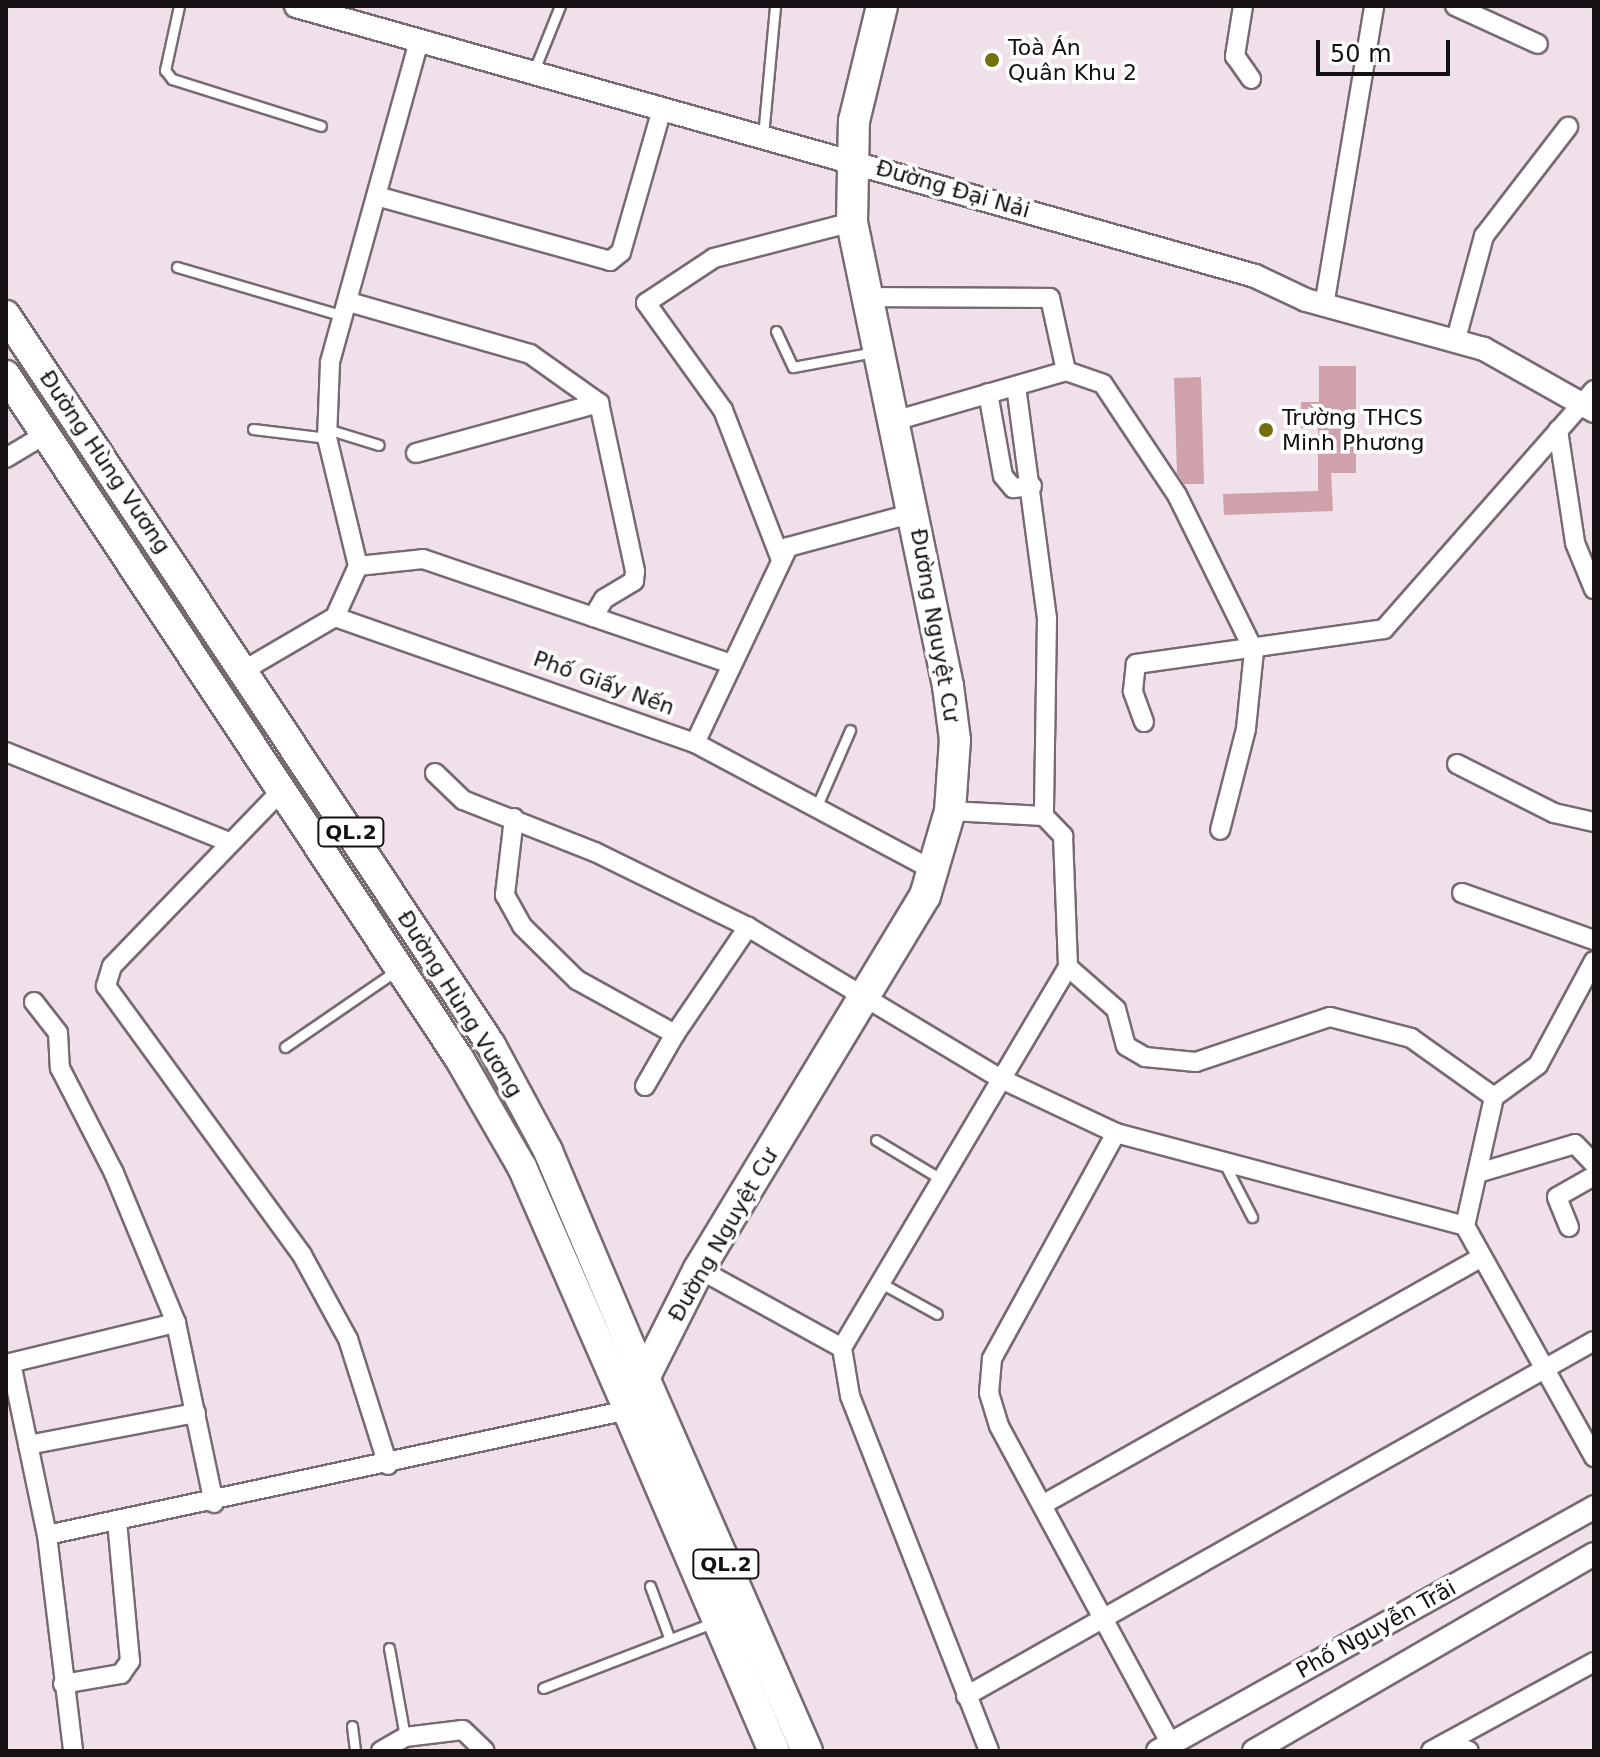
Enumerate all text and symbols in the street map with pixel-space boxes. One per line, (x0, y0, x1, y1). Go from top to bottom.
scale bar (1320, 24, 1454, 74)
place label: Toà Án Quân Khu 2 (1008, 34, 1137, 86)
text: 50 m (1330, 40, 1392, 68)
marker: Toà Án Quân Khu 2 (983, 51, 1001, 69)
street label: Đường Đại Nải (873, 154, 1033, 224)
street label: Đường Hùng Vương (34, 365, 176, 559)
place label: Trường THCS Minh Phương (1282, 404, 1424, 456)
marker: Trường THCS Minh Phương (1257, 421, 1275, 439)
street label: Đường Nguyệt Cư (905, 527, 965, 723)
street label: Phố Giấy Nến (530, 645, 678, 721)
road number: QL.2 (317, 816, 385, 848)
street label: Đường Hùng Vương (392, 906, 528, 1102)
street label: Đường Nguyệt Cư (663, 1144, 783, 1326)
road number: QL.2 (692, 1548, 760, 1580)
street label: Phố Nguyễn Trãi (1292, 1574, 1460, 1684)

